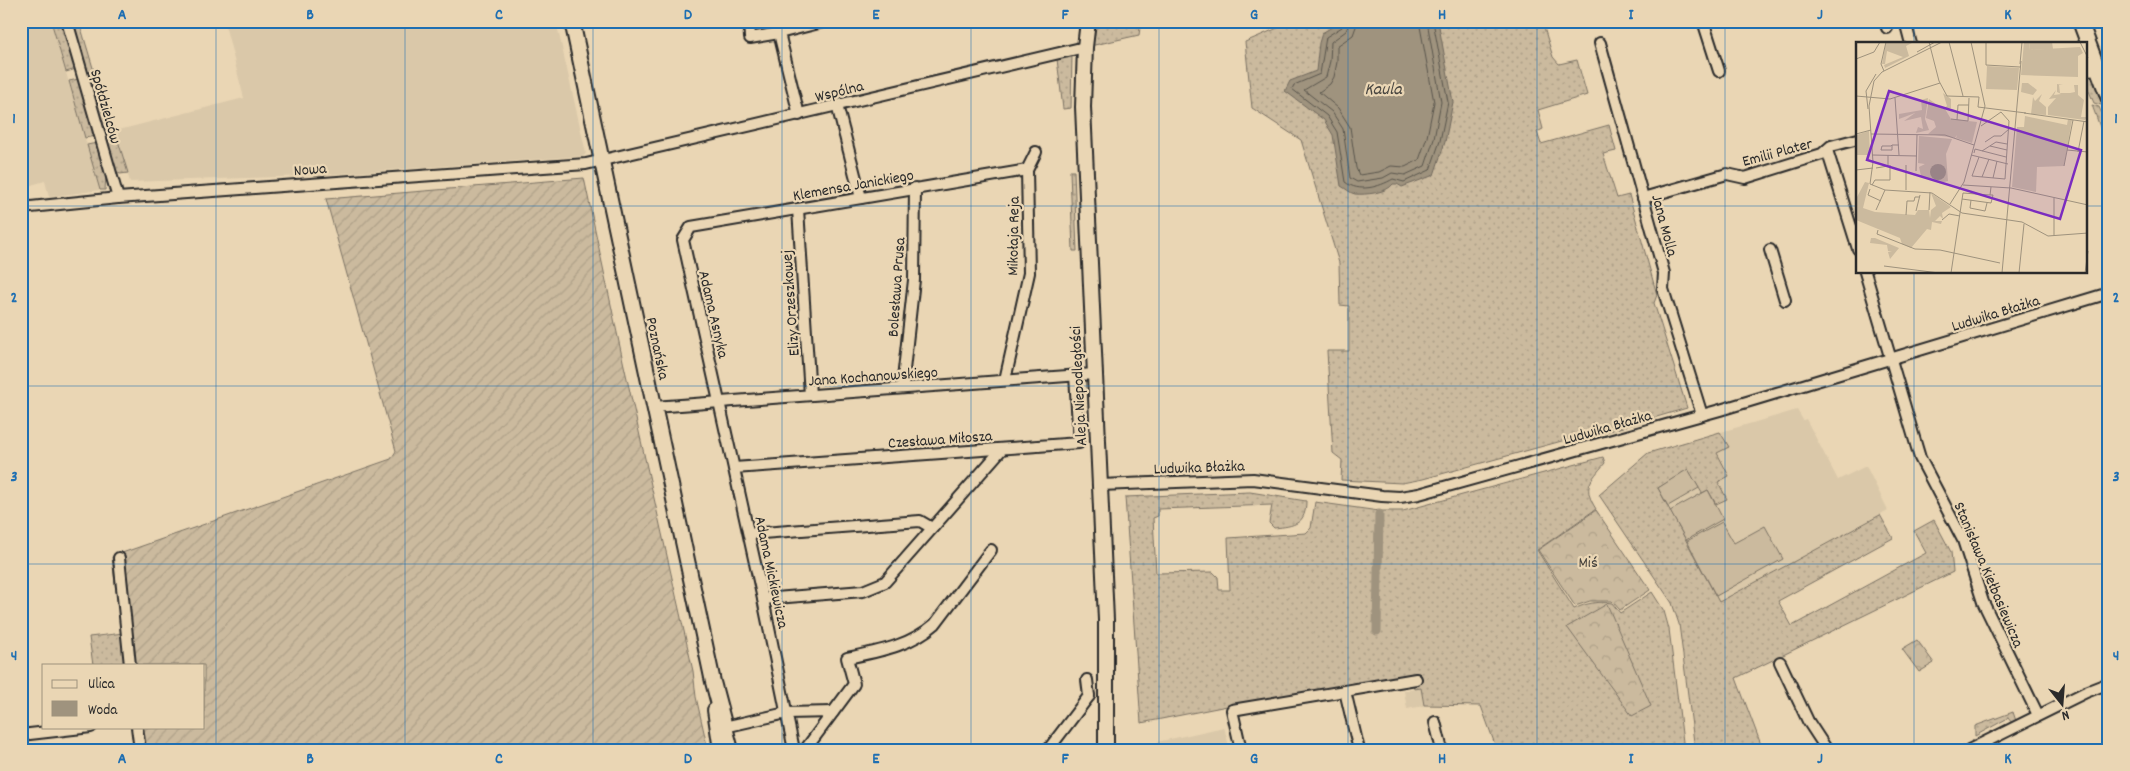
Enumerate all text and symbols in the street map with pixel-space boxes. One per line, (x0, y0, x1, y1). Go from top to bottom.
text: A (118, 4, 127, 27)
text: B (306, 4, 314, 27)
text: C (495, 4, 503, 27)
text: D (684, 4, 693, 27)
text: E (872, 4, 880, 27)
text: F (1061, 4, 1069, 27)
text: G (1250, 4, 1258, 27)
text: H (1438, 4, 1446, 27)
text: I (1629, 4, 1635, 27)
text: J (1817, 4, 1823, 27)
text: K (2004, 4, 2012, 27)
inset map (1856, 42, 2088, 274)
street label: Spółdzielców (83, 67, 126, 147)
street label: Wspólna (813, 75, 867, 110)
water label: Kaula (1364, 78, 1403, 103)
text: 1 (12, 108, 16, 131)
text: 1 (2114, 108, 2118, 131)
street label: Emilii Plater (1740, 133, 1815, 174)
street label: Nowa (293, 158, 328, 183)
street label: Klemensa Janickiego (791, 165, 916, 208)
street label: Jana Molla (1644, 192, 1683, 260)
street label: Mikołaja Reja (1002, 196, 1027, 276)
street label: Bolesława Prusa (883, 236, 912, 338)
street label: Elizy Orzeszkowej (776, 249, 807, 357)
street label: Adama Asnyka (691, 268, 734, 361)
text: 2 (11, 287, 18, 310)
text: 2 (2113, 287, 2120, 310)
street label: Ludwika Błażka (1949, 290, 2043, 339)
street label: Poznańska (639, 315, 675, 382)
street label: Aleja Niepodległości (1065, 325, 1094, 446)
street label: Jana Kochanowskiego (808, 361, 939, 393)
street label: Ludwika Błażka (1561, 405, 1655, 452)
street label: Czesława Miłosza (887, 425, 994, 456)
street label: Ludwika Błażka (1153, 455, 1246, 482)
text: 3 (10, 466, 18, 489)
text: 3 (2112, 466, 2120, 489)
street label: Stanisława Kiełbasiewicza (1947, 499, 2029, 652)
street label: Adama Mickiewicza (747, 514, 794, 631)
park label: Miś (1578, 552, 1598, 575)
text: 4 (11, 645, 17, 668)
text: 4 (2113, 645, 2119, 668)
legend (42, 664, 205, 728)
text: Ulica (88, 674, 116, 696)
north arrow (2038, 678, 2088, 728)
text: Woda (88, 700, 118, 722)
text: N (2059, 704, 2071, 725)
text: A (118, 748, 127, 771)
text: B (306, 748, 314, 771)
text: C (495, 748, 503, 771)
text: D (684, 748, 693, 771)
text: E (872, 748, 880, 771)
text: F (1061, 748, 1069, 771)
text: G (1250, 748, 1258, 771)
text: H (1438, 748, 1446, 771)
text: I (1629, 748, 1635, 771)
text: J (1817, 748, 1823, 771)
text: K (2004, 748, 2012, 771)

